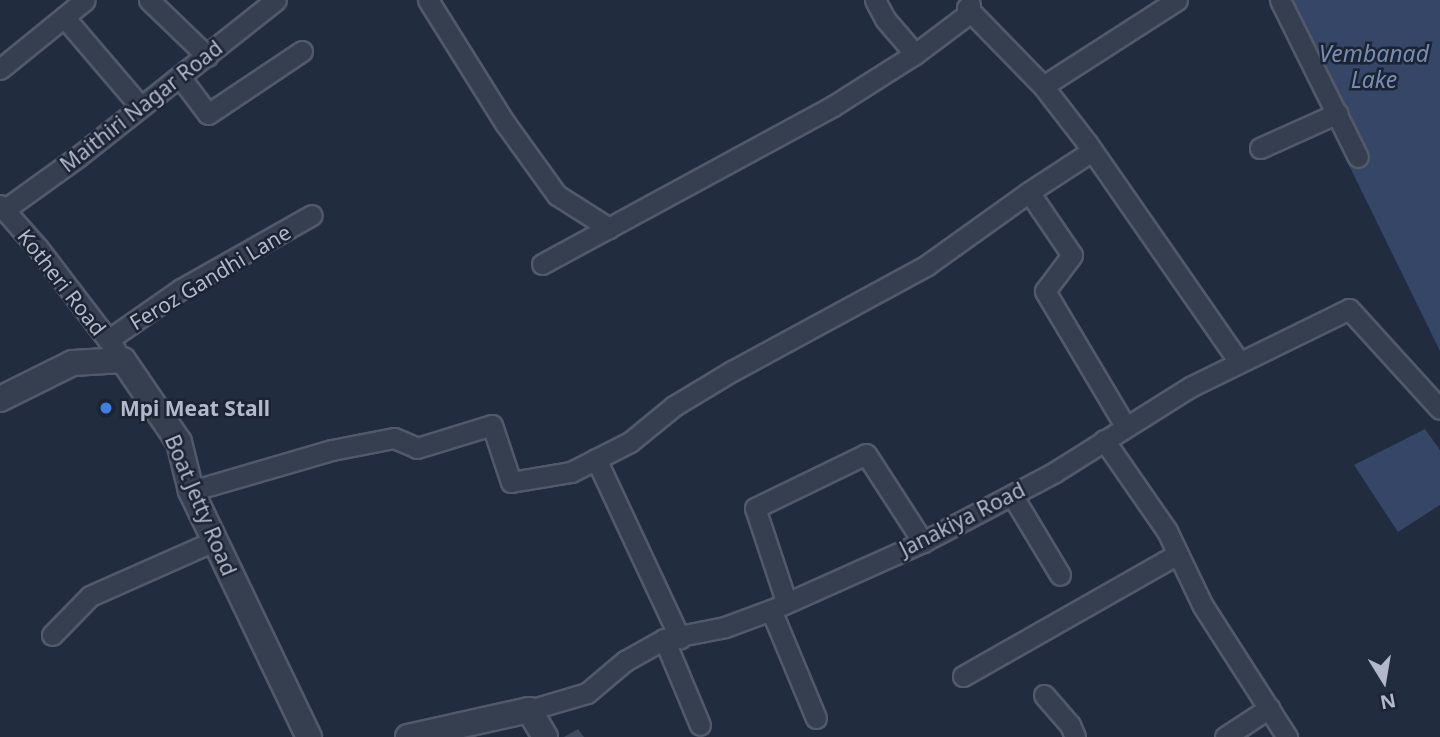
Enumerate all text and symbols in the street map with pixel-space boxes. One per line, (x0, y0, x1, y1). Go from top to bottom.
street label: Maithiri Nagar Road (55, 35, 227, 177)
water label: Vembanad Lake (1319, 39, 1429, 93)
street label: Feroz Gandhi Lane (125, 219, 295, 335)
street label: Kotheri Road (13, 224, 111, 340)
place label: Mpi Meat Stall (120, 395, 270, 421)
marker: Mpi Meat Stall (98, 400, 114, 416)
street label: Boat Jetty Road (160, 431, 242, 579)
street label: Janakiya Road (895, 477, 1029, 561)
north arrow (1349, 646, 1419, 716)
text: N (1378, 687, 1398, 716)

